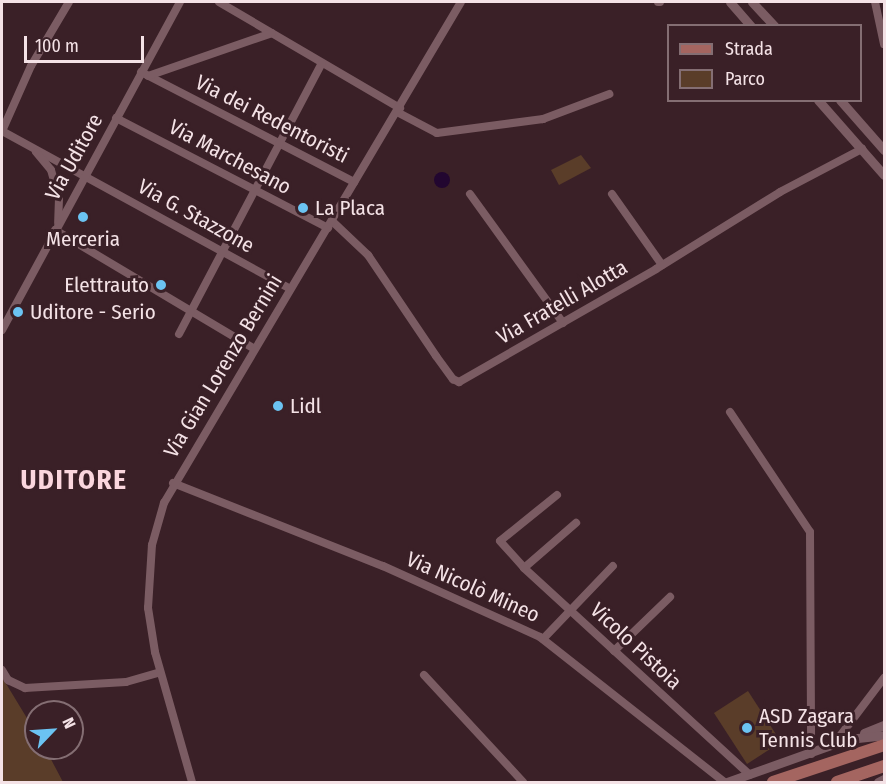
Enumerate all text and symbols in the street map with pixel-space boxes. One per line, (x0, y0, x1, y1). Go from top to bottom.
scale bar (27, 24, 147, 62)
legend (667, 24, 862, 102)
text: 100 m (35, 35, 79, 57)
text: Strada (725, 38, 773, 60)
text: Parco (725, 68, 765, 90)
street label: Via dei Redentoristi (191, 69, 353, 169)
street label: Via Uditore (40, 109, 108, 205)
street label: Via Marchesano (165, 114, 295, 200)
street label: Via G. Stazzone (133, 174, 259, 258)
place label: La Placa (315, 195, 385, 221)
marker: La Placa (296, 201, 310, 215)
marker: Merceria (76, 210, 90, 224)
place label: Merceria (46, 226, 120, 252)
street label: Via Fratelli Alotta (492, 255, 632, 349)
street label: Via Gian Lorenzo Bernini (158, 270, 288, 462)
place label: Elettrauto (64, 272, 149, 298)
marker: Elettrauto (154, 278, 168, 292)
place label: Uditore - Serio (30, 299, 156, 325)
marker: Uditore - Serio (11, 305, 25, 319)
place label: Lidl (290, 393, 321, 419)
marker: Lidl (271, 399, 285, 413)
district label: UDITORE (21, 465, 127, 497)
street label: Via Nicolò Mineo (403, 546, 543, 628)
street label: Vicolo Pistoia (585, 597, 687, 695)
north arrow (24, 700, 84, 760)
place label: ASD Zagara Tennis Club (759, 703, 857, 753)
text: N (58, 715, 80, 731)
marker: ASD Zagara Tennis Club (740, 721, 754, 735)

